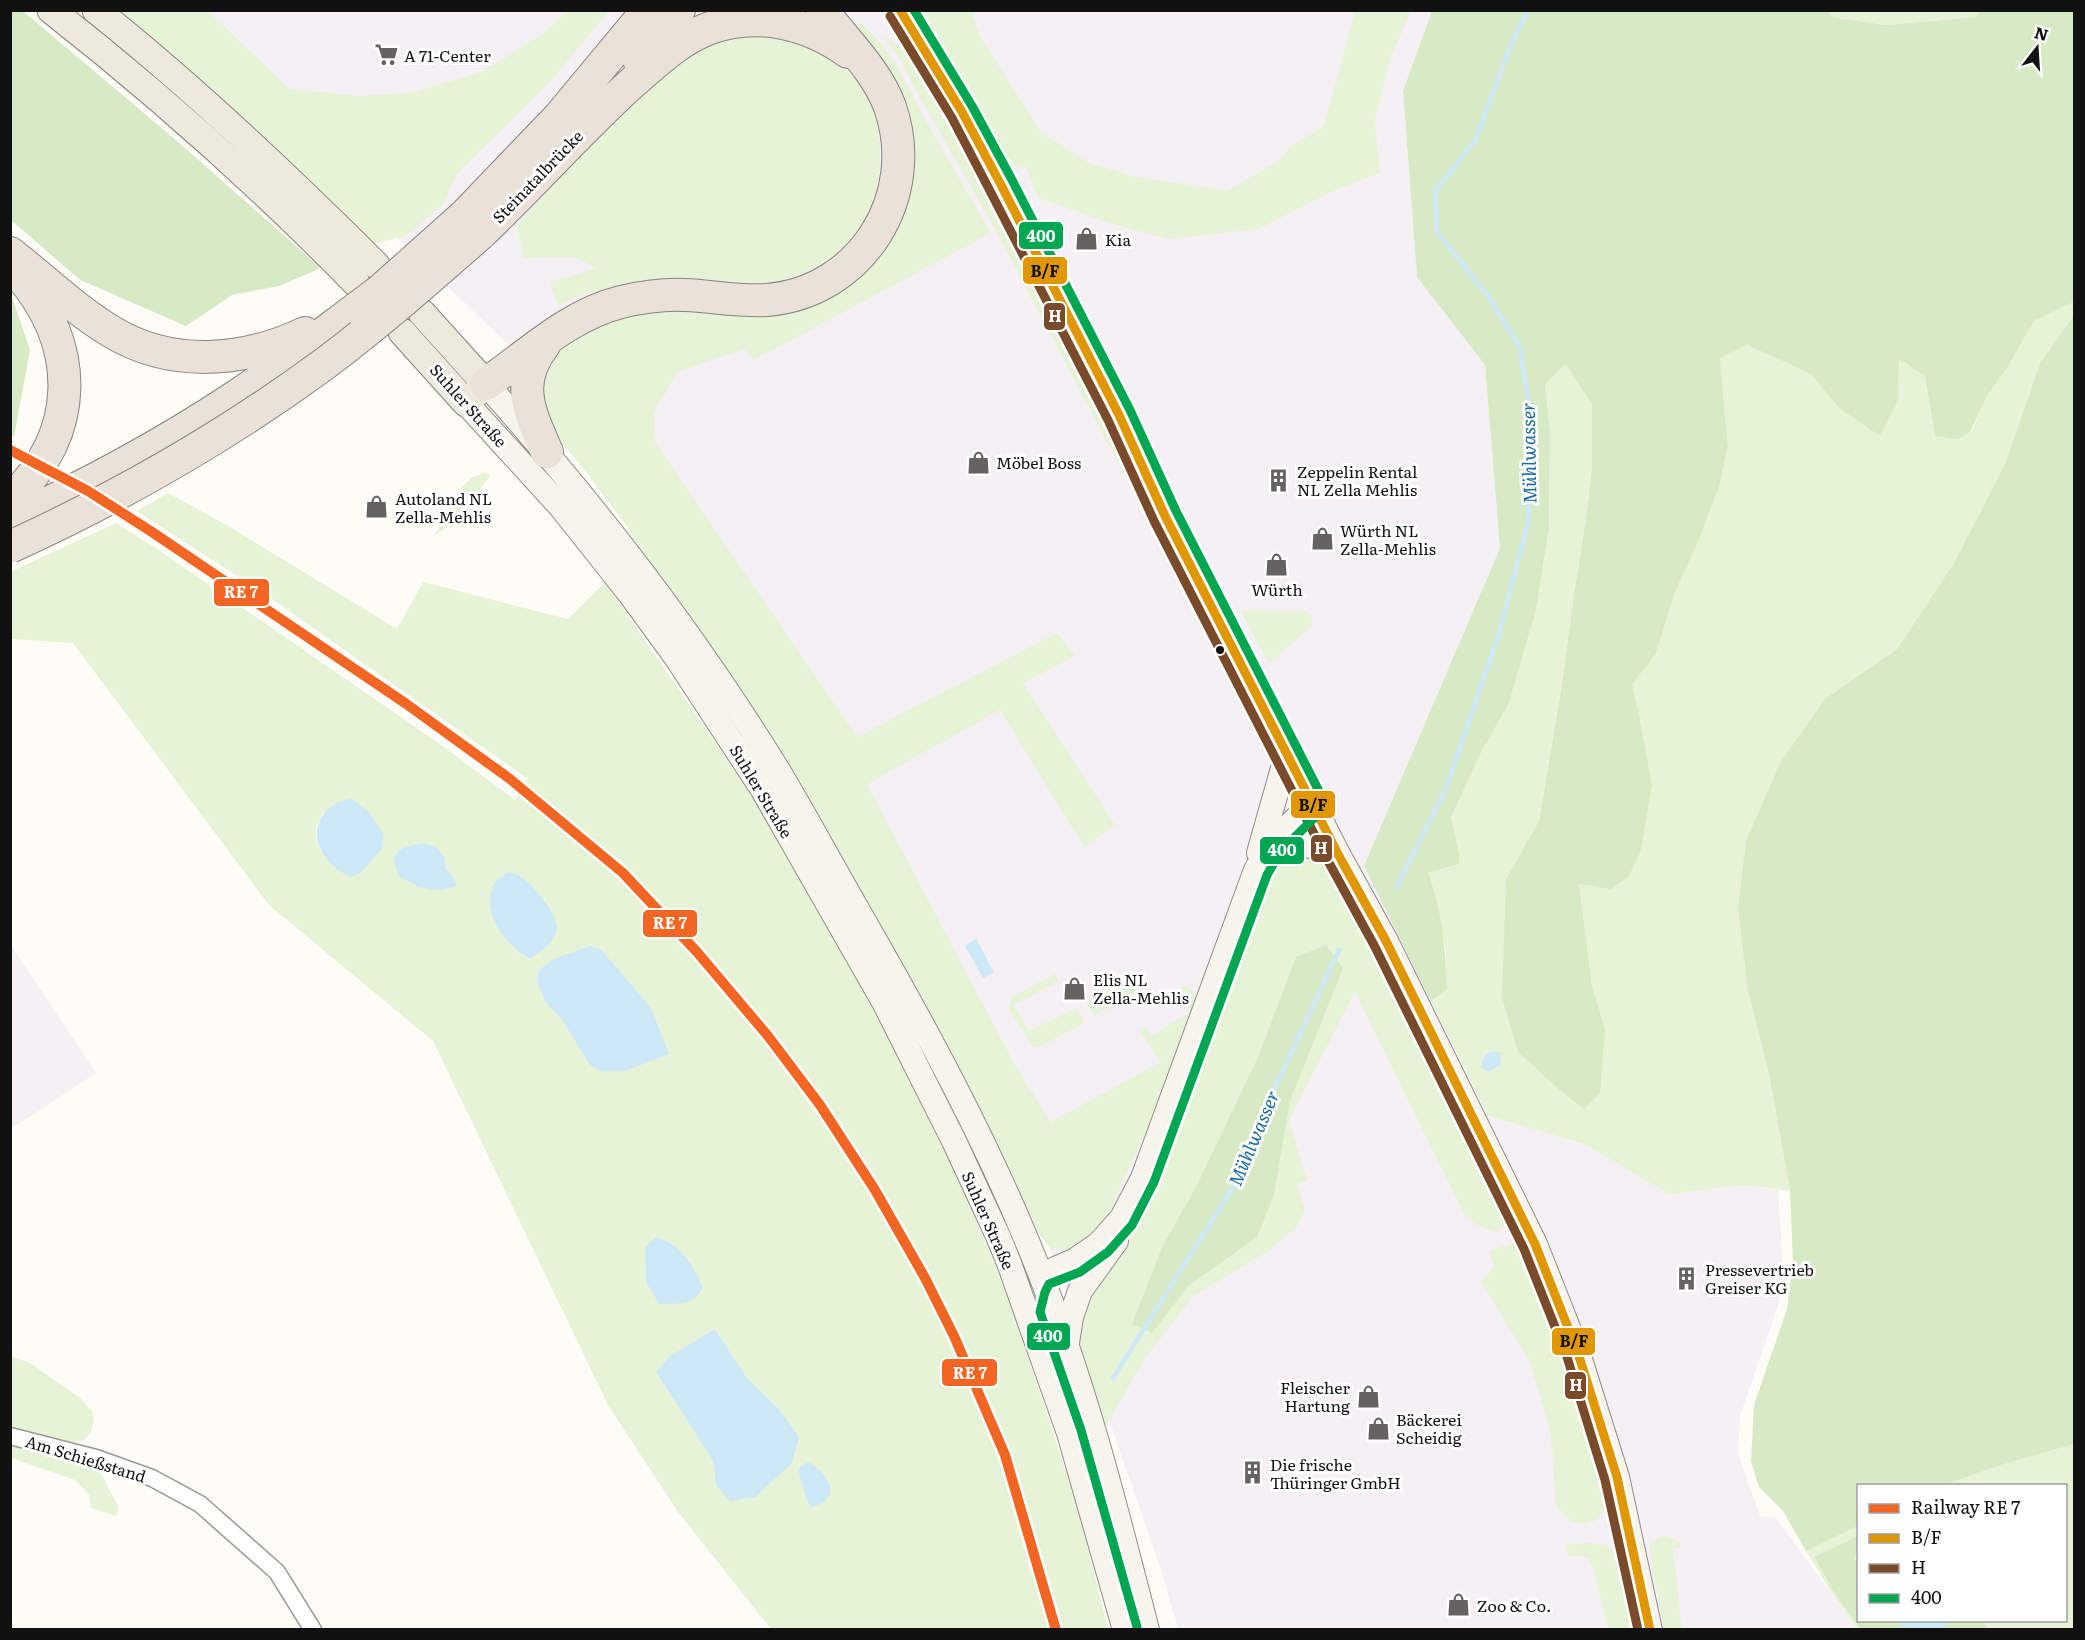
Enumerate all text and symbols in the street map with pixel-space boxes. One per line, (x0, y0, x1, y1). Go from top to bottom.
north arrow (2007, 18, 2067, 78)
text: N (2032, 19, 2052, 46)
supermarket icon: A 71-Center (373, 42, 399, 68)
place label: A 71-Center (404, 43, 491, 67)
street label: Steinatalbrücke (486, 124, 588, 228)
line badge: 400 (1018, 221, 1064, 250)
text: 400 (1026, 223, 1056, 247)
shop icon: Kia (1074, 226, 1100, 252)
place label: Kia (1105, 227, 1131, 251)
line badge: B/F (1022, 256, 1068, 285)
text: B/F (1030, 258, 1060, 282)
line badge: H (1043, 302, 1066, 331)
text: H (1048, 303, 1062, 327)
street label: Suhler Straße (425, 358, 513, 452)
water label: Mühlwasser (1514, 402, 1542, 504)
shop icon: Möbel Boss (965, 449, 991, 475)
place label: Möbel Boss (996, 450, 1081, 474)
place label: Zeppelin Rental NL Zella Mehlis (1297, 459, 1417, 501)
building icon: Zeppelin Rental NL Zella Mehlis (1266, 467, 1292, 493)
place label: Autoland NL Zella-Mehlis (395, 486, 492, 528)
shop icon: Autoland NL Zella-Mehlis (364, 494, 390, 520)
place label: Würth NL Zella-Mehlis (1340, 518, 1436, 560)
shop icon: Würth NL Zella-Mehlis (1309, 526, 1335, 552)
shop icon: Würth (1264, 551, 1290, 577)
place label: Würth (1251, 577, 1303, 601)
line badge: RE 7 (213, 578, 270, 607)
text: RE 7 (224, 579, 259, 603)
unlabelled marker (1214, 644, 1226, 656)
street label: Suhler Straße (725, 740, 799, 842)
line badge: B/F (1290, 790, 1336, 819)
text: B/F (1298, 792, 1328, 816)
line badge: H (1310, 834, 1333, 863)
text: H (1314, 835, 1328, 859)
line badge: 400 (1259, 836, 1305, 865)
text: 400 (1267, 837, 1297, 861)
line badge: RE 7 (642, 909, 698, 938)
text: RE 7 (653, 910, 688, 934)
place label: Elis NL Zella-Mehlis (1093, 967, 1189, 1009)
shop icon: Elis NL Zella-Mehlis (1062, 975, 1088, 1001)
water label: Mühlwasser (1221, 1086, 1285, 1190)
street label: Suhler Straße (957, 1167, 1021, 1273)
place label: Pressevertrieb Greiser KG (1705, 1257, 1814, 1299)
building icon: Pressevertrieb Greiser KG (1674, 1265, 1700, 1291)
line badge: 400 (1026, 1322, 1071, 1351)
text: 400 (1033, 1323, 1063, 1347)
line badge: B/F (1551, 1327, 1596, 1356)
text: B/F (1559, 1328, 1589, 1352)
line badge: RE 7 (941, 1358, 998, 1387)
text: RE 7 (953, 1360, 988, 1384)
line badge: H (1564, 1371, 1587, 1400)
text: H (1569, 1372, 1583, 1396)
place label: Fleischer Hartung (1280, 1375, 1350, 1417)
shop icon: Fleischer Hartung (1355, 1383, 1381, 1409)
place label: Bäckerei Scheidig (1396, 1407, 1462, 1449)
shop icon: Bäckerei Scheidig (1365, 1415, 1391, 1441)
street label: Am Schießstand (23, 1428, 149, 1488)
place label: Die frische Thüringer GmbH (1270, 1452, 1401, 1494)
building icon: Die frische Thüringer GmbH (1239, 1460, 1265, 1486)
legend (1857, 1484, 2067, 1622)
text: Railway RE 7 (1911, 1493, 2020, 1520)
text: B/F (1911, 1523, 1942, 1550)
text: H (1911, 1553, 1926, 1580)
text: 400 (1911, 1583, 1942, 1610)
shop icon: Zoo & Co. (1446, 1592, 1472, 1618)
place label: Zoo & Co. (1477, 1593, 1551, 1617)

